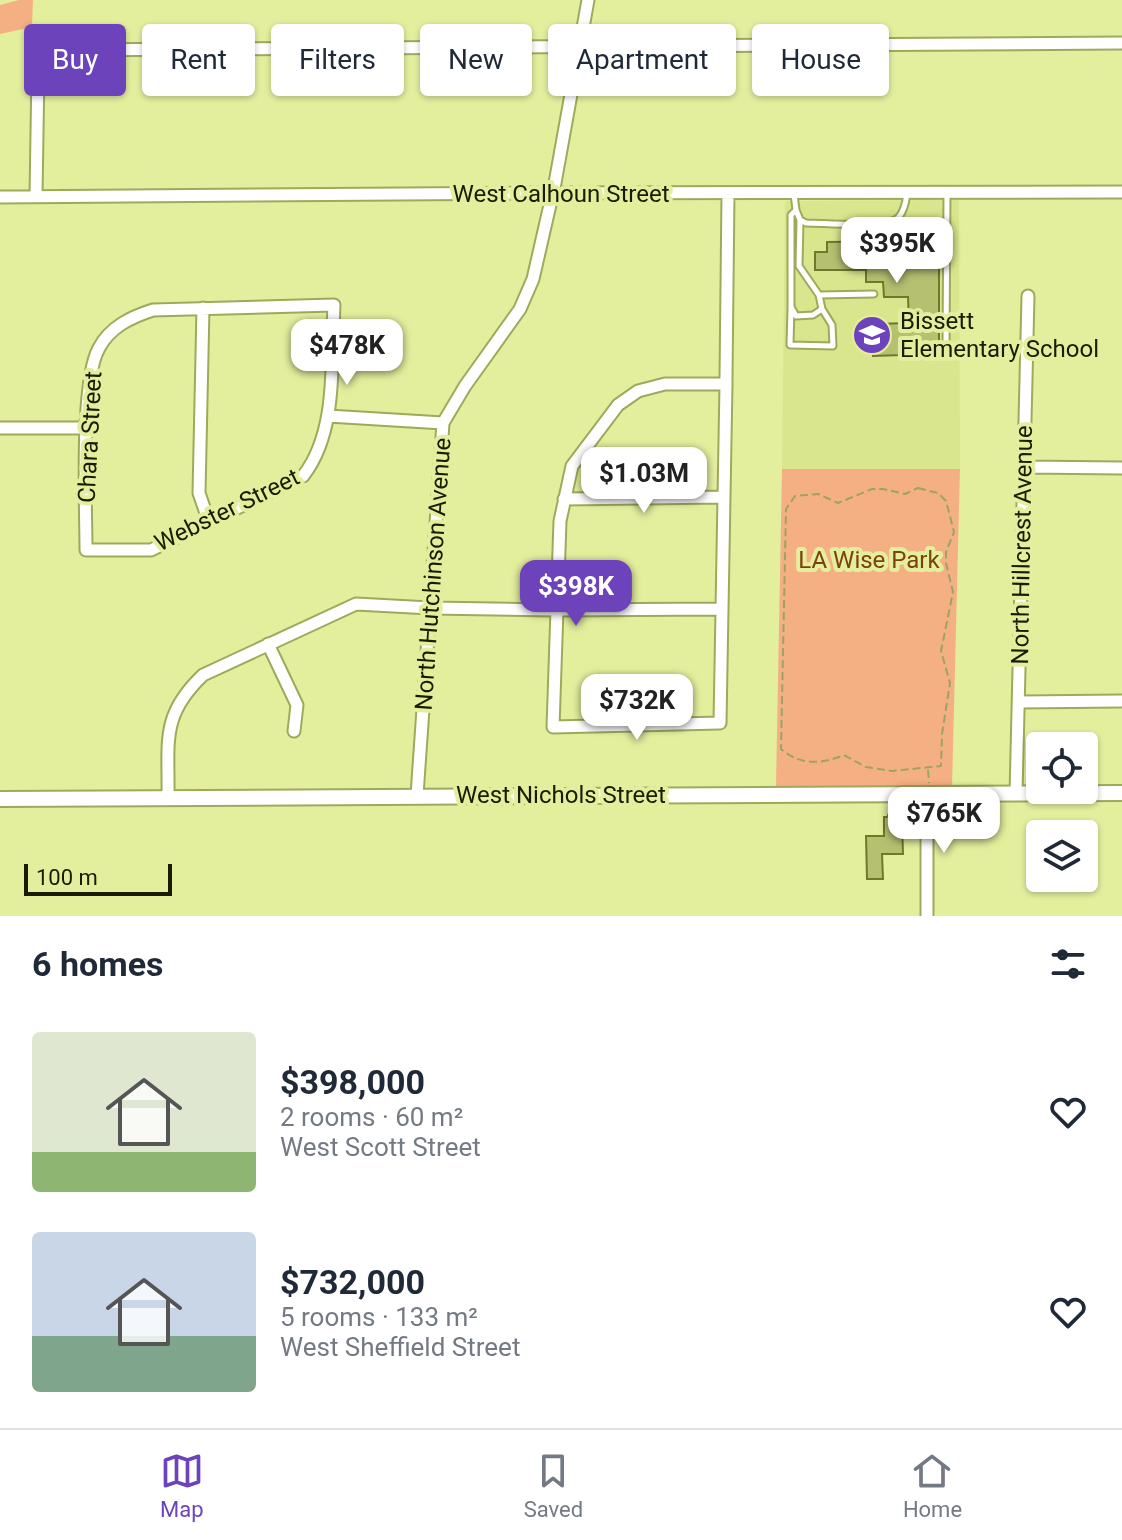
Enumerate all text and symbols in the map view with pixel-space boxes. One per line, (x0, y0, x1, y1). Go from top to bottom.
chip: Buy (24, 24, 126, 96)
chip: Rent (142, 24, 255, 96)
chip: Filters (271, 24, 404, 96)
chip: New (420, 24, 532, 96)
chip: Apartment (548, 24, 736, 96)
chip: House (752, 24, 889, 96)
street label: West Calhoun Street (452, 180, 670, 208)
pin: $395K (841, 217, 953, 285)
text: $395K (859, 228, 935, 258)
place label: Bissett Elementary School (900, 307, 1099, 363)
school or university icon: Bissett Elementary School (851, 314, 893, 356)
pin: $478K (291, 319, 403, 387)
text: $478K (309, 330, 385, 360)
street label: Chara Street (73, 370, 107, 504)
street label: North Hillcrest Avenue (1006, 425, 1038, 665)
street label: North Hutchinson Avenue (409, 437, 457, 711)
pin: $1.03M (579, 447, 709, 515)
text: $1.03M (599, 458, 689, 488)
street label: Webster Street (150, 463, 304, 557)
park label: LA Wise Park (798, 546, 940, 574)
pin: $398K (520, 560, 632, 628)
text: $398K (538, 571, 614, 601)
pin: $732K (581, 674, 693, 742)
text: $732K (599, 685, 675, 715)
map controls (1026, 732, 1098, 892)
button: locate (1026, 732, 1098, 804)
street label: West Nichols Street (456, 781, 666, 809)
pin: $765K (888, 787, 1000, 855)
text: $765K (906, 798, 982, 828)
button: layers (1026, 820, 1098, 892)
scale bar (24, 860, 172, 896)
text: 100 m (36, 865, 98, 890)
icon: filters (1046, 942, 1090, 986)
text: 6 homes (32, 944, 163, 984)
text: $398,000 (280, 1062, 425, 1102)
icon: home (96, 1064, 192, 1160)
icon: heart (1046, 1090, 1090, 1134)
text: 2 rooms · 60 m² (280, 1102, 463, 1132)
text: West Scott Street (280, 1132, 481, 1162)
text: $732,000 (280, 1262, 425, 1302)
icon: home (96, 1264, 192, 1360)
icon: heart (1046, 1290, 1090, 1334)
text: 5 rooms · 133 m² (280, 1302, 478, 1332)
text: West Sheffield Street (280, 1332, 520, 1362)
tab: Map (160, 1449, 204, 1522)
tab: Saved (524, 1449, 583, 1522)
tab: Home (903, 1449, 962, 1522)

